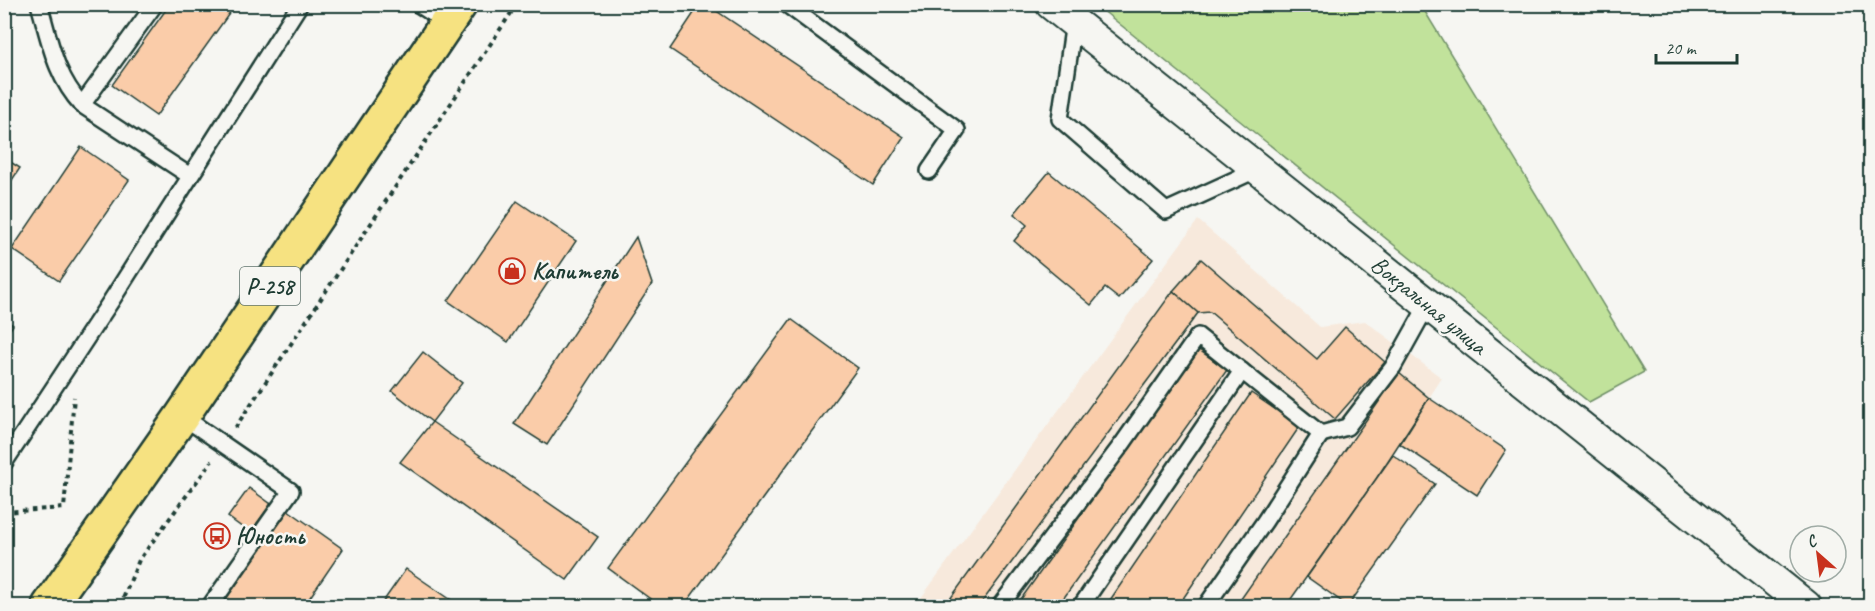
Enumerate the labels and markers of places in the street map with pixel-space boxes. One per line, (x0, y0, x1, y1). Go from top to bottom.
shop icon: Капитель (497, 256, 527, 286)
place label: Капитель (532, 256, 619, 286)
bus stop icon: Юность (202, 521, 232, 551)
place label: Юность (236, 521, 306, 551)

